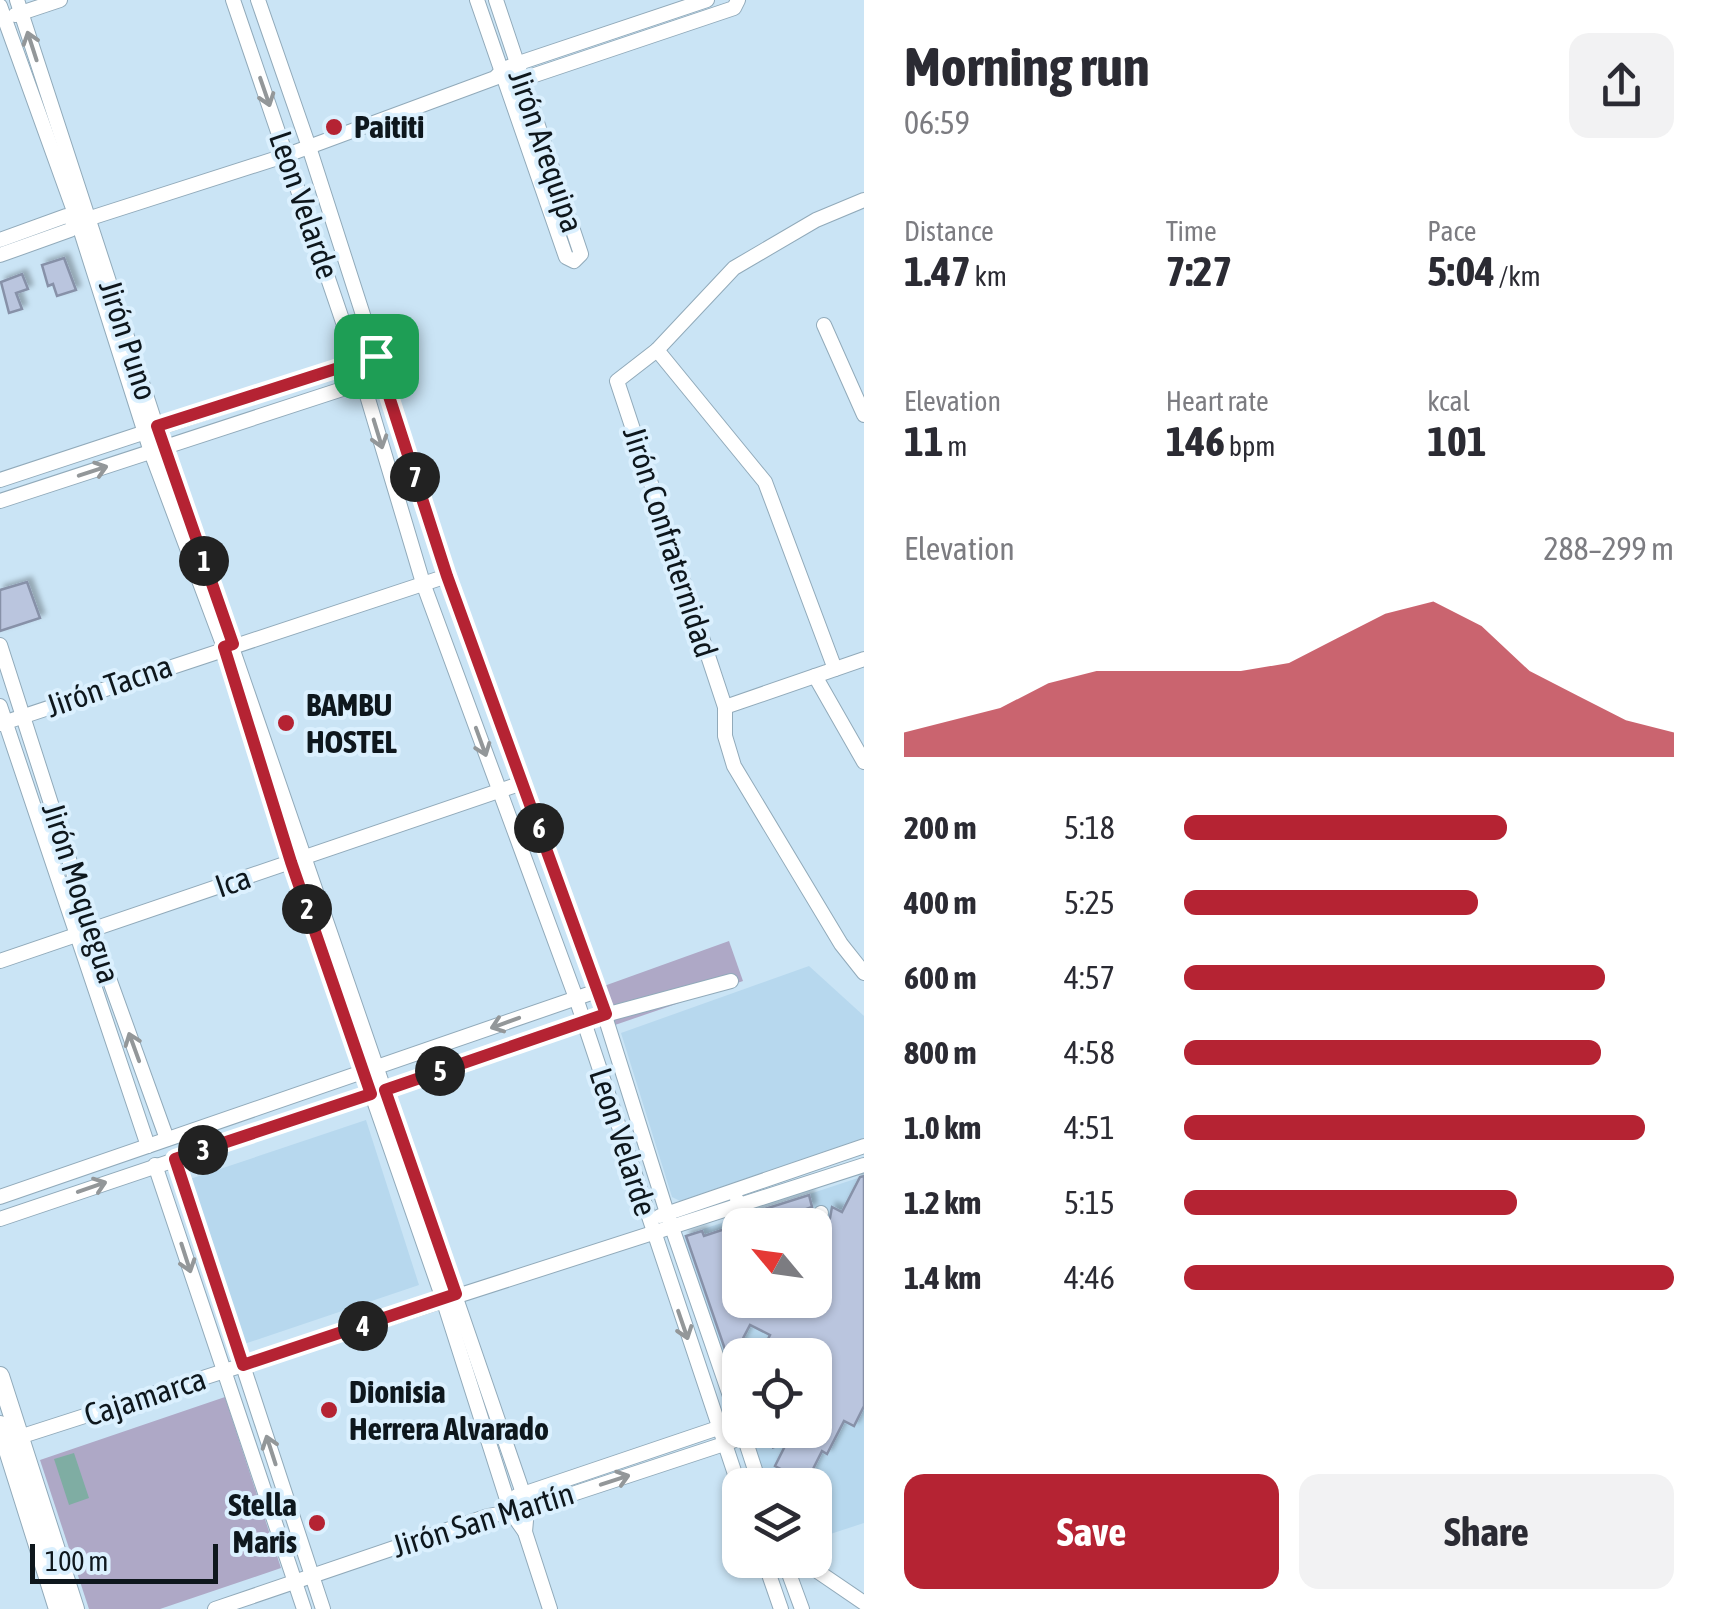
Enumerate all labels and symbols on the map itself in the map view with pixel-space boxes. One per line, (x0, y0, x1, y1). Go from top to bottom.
one-way arrow (21, 31, 39, 62)
street label: Jirón Arequipa (501, 65, 592, 237)
one-way arrow (257, 76, 275, 107)
place label: Paititi (354, 108, 424, 145)
marker: Paititi (323, 116, 345, 138)
street label: Leon Velarde (262, 126, 347, 283)
street label: Jirón Puno (92, 275, 165, 404)
pin (334, 314, 419, 399)
one-way arrow (370, 417, 388, 449)
street label: Jirón Confraternidad (616, 422, 725, 662)
pin: 7 (390, 452, 440, 502)
one-way arrow (76, 460, 108, 478)
pin: 1 (179, 536, 229, 586)
street label: Jirón Tacna (41, 647, 177, 724)
place label: BAMBU HOSTEL (306, 686, 397, 760)
marker: BAMBU HOSTEL (275, 712, 297, 734)
one-way arrow (473, 725, 491, 756)
street label: Jirón Moquegua (35, 798, 128, 988)
pin: 6 (514, 803, 564, 853)
street label: Ica (210, 858, 255, 905)
pin: 2 (282, 884, 332, 934)
one-way arrow (491, 1015, 522, 1033)
one-way arrow (124, 1033, 142, 1064)
pin: 5 (415, 1046, 465, 1096)
street label: Leon Velarde (582, 1063, 665, 1221)
pin: 3 (178, 1125, 228, 1175)
one-way arrow (76, 1177, 107, 1195)
north arrow (722, 1208, 832, 1318)
one-way arrow (179, 1241, 197, 1273)
pin: 4 (338, 1301, 388, 1351)
one-way arrow (676, 1309, 694, 1341)
street label: Cajamarca (79, 1360, 210, 1434)
place label: Dionisia Herrera Alvarado (349, 1373, 549, 1447)
marker: Dionisia Herrera Alvarado (318, 1399, 340, 1421)
one-way arrow (260, 1434, 278, 1466)
one-way arrow (598, 1470, 630, 1488)
street label: Jirón San Martín (388, 1474, 578, 1565)
place label: Stella Maris (228, 1486, 297, 1560)
marker: Stella Maris (306, 1512, 328, 1534)
scale bar (30, 1539, 218, 1584)

